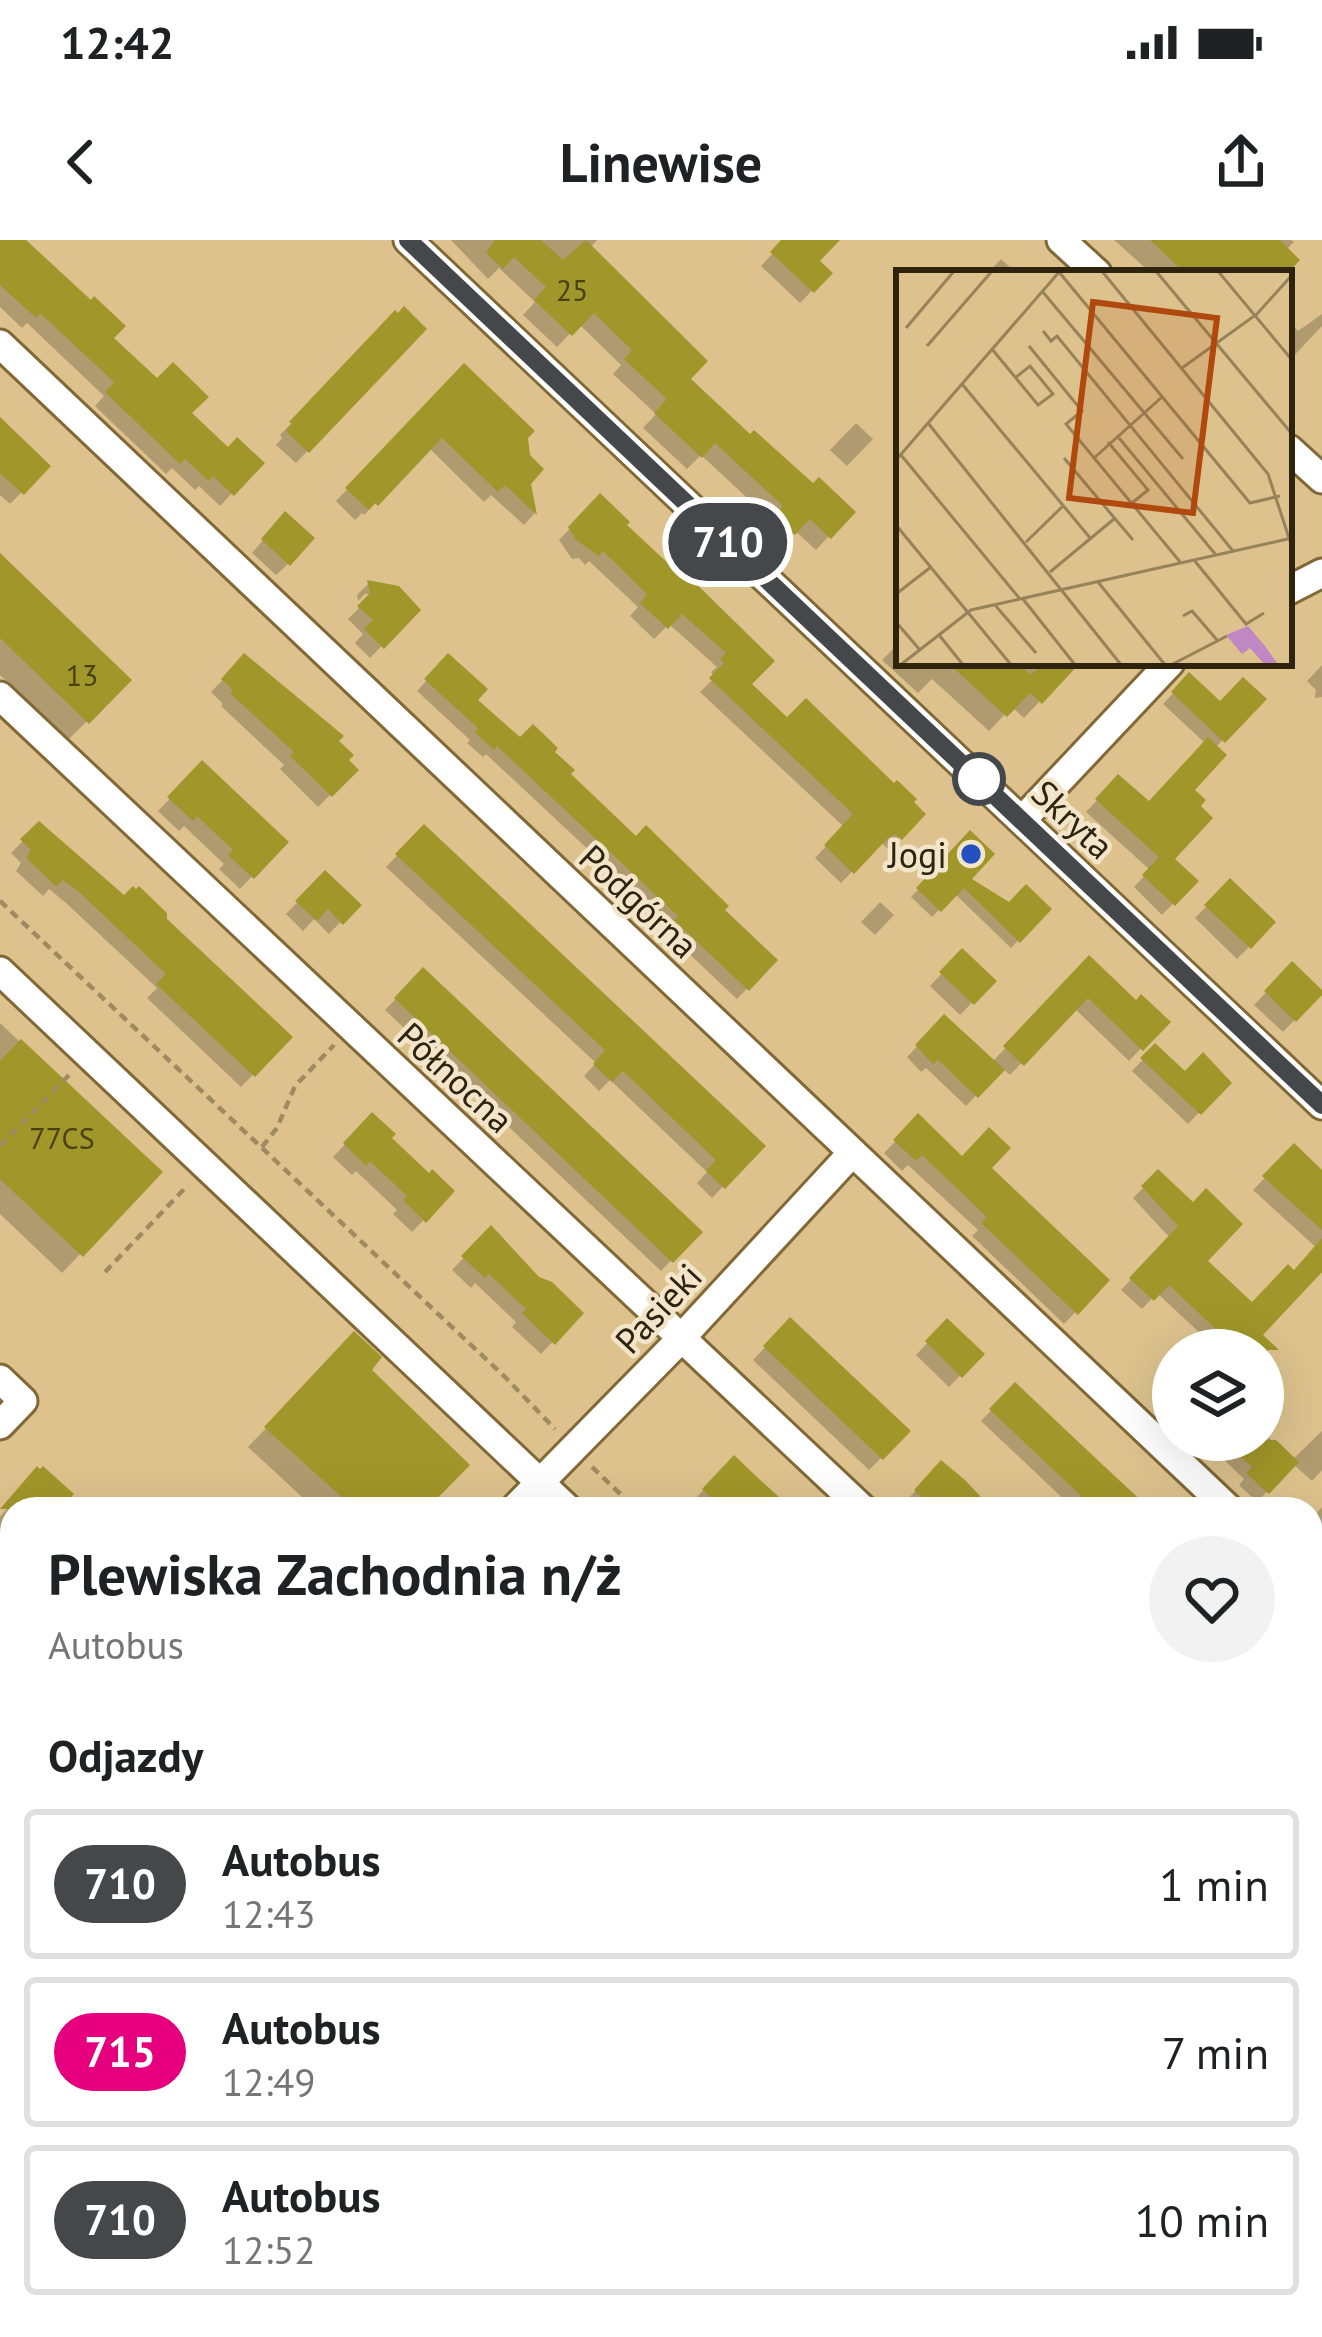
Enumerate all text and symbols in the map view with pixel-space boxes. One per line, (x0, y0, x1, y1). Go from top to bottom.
text: 12:42 (60, 13, 174, 71)
text: Linewise (560, 127, 762, 197)
icon: back (48, 129, 114, 195)
icon: share (1208, 129, 1274, 195)
house number: 25 (556, 270, 588, 309)
inset map (896, 270, 1292, 666)
line badge: 710 (659, 503, 797, 581)
text: 710 (692, 514, 764, 569)
house number: 13 (66, 655, 98, 694)
unlabelled marker (954, 754, 1004, 804)
street label: Skryta (1022, 769, 1124, 869)
place label: Jogi (886, 831, 947, 878)
street label: Podgórna (570, 834, 708, 968)
marker: Jogi (958, 841, 984, 867)
street label: Północna (388, 1012, 524, 1142)
house number: 77CS (29, 1118, 95, 1157)
street label: Pasieki (604, 1253, 712, 1363)
map controls (1152, 1329, 1284, 1461)
button: layers (1152, 1329, 1284, 1461)
button: heart (1149, 1536, 1275, 1662)
text: Plewiska Zachodnia n/ż (48, 1537, 622, 1611)
text: Autobus (48, 1619, 184, 1670)
text: Odjazdy (48, 1726, 203, 1784)
text: Autobus (222, 1830, 380, 1888)
text: 1 min (1159, 1855, 1269, 1913)
text: 710 (84, 1856, 156, 1911)
text: 12:43 (222, 1888, 316, 1939)
text: Autobus (222, 1998, 380, 2056)
text: 7 min (1162, 2023, 1269, 2081)
text: 715 (84, 2024, 156, 2079)
text: 12:49 (222, 2056, 316, 2107)
text: Autobus (222, 2166, 380, 2224)
text: 10 min (1135, 2191, 1269, 2249)
text: 710 (84, 2192, 156, 2247)
text: 12:52 (222, 2224, 316, 2275)

